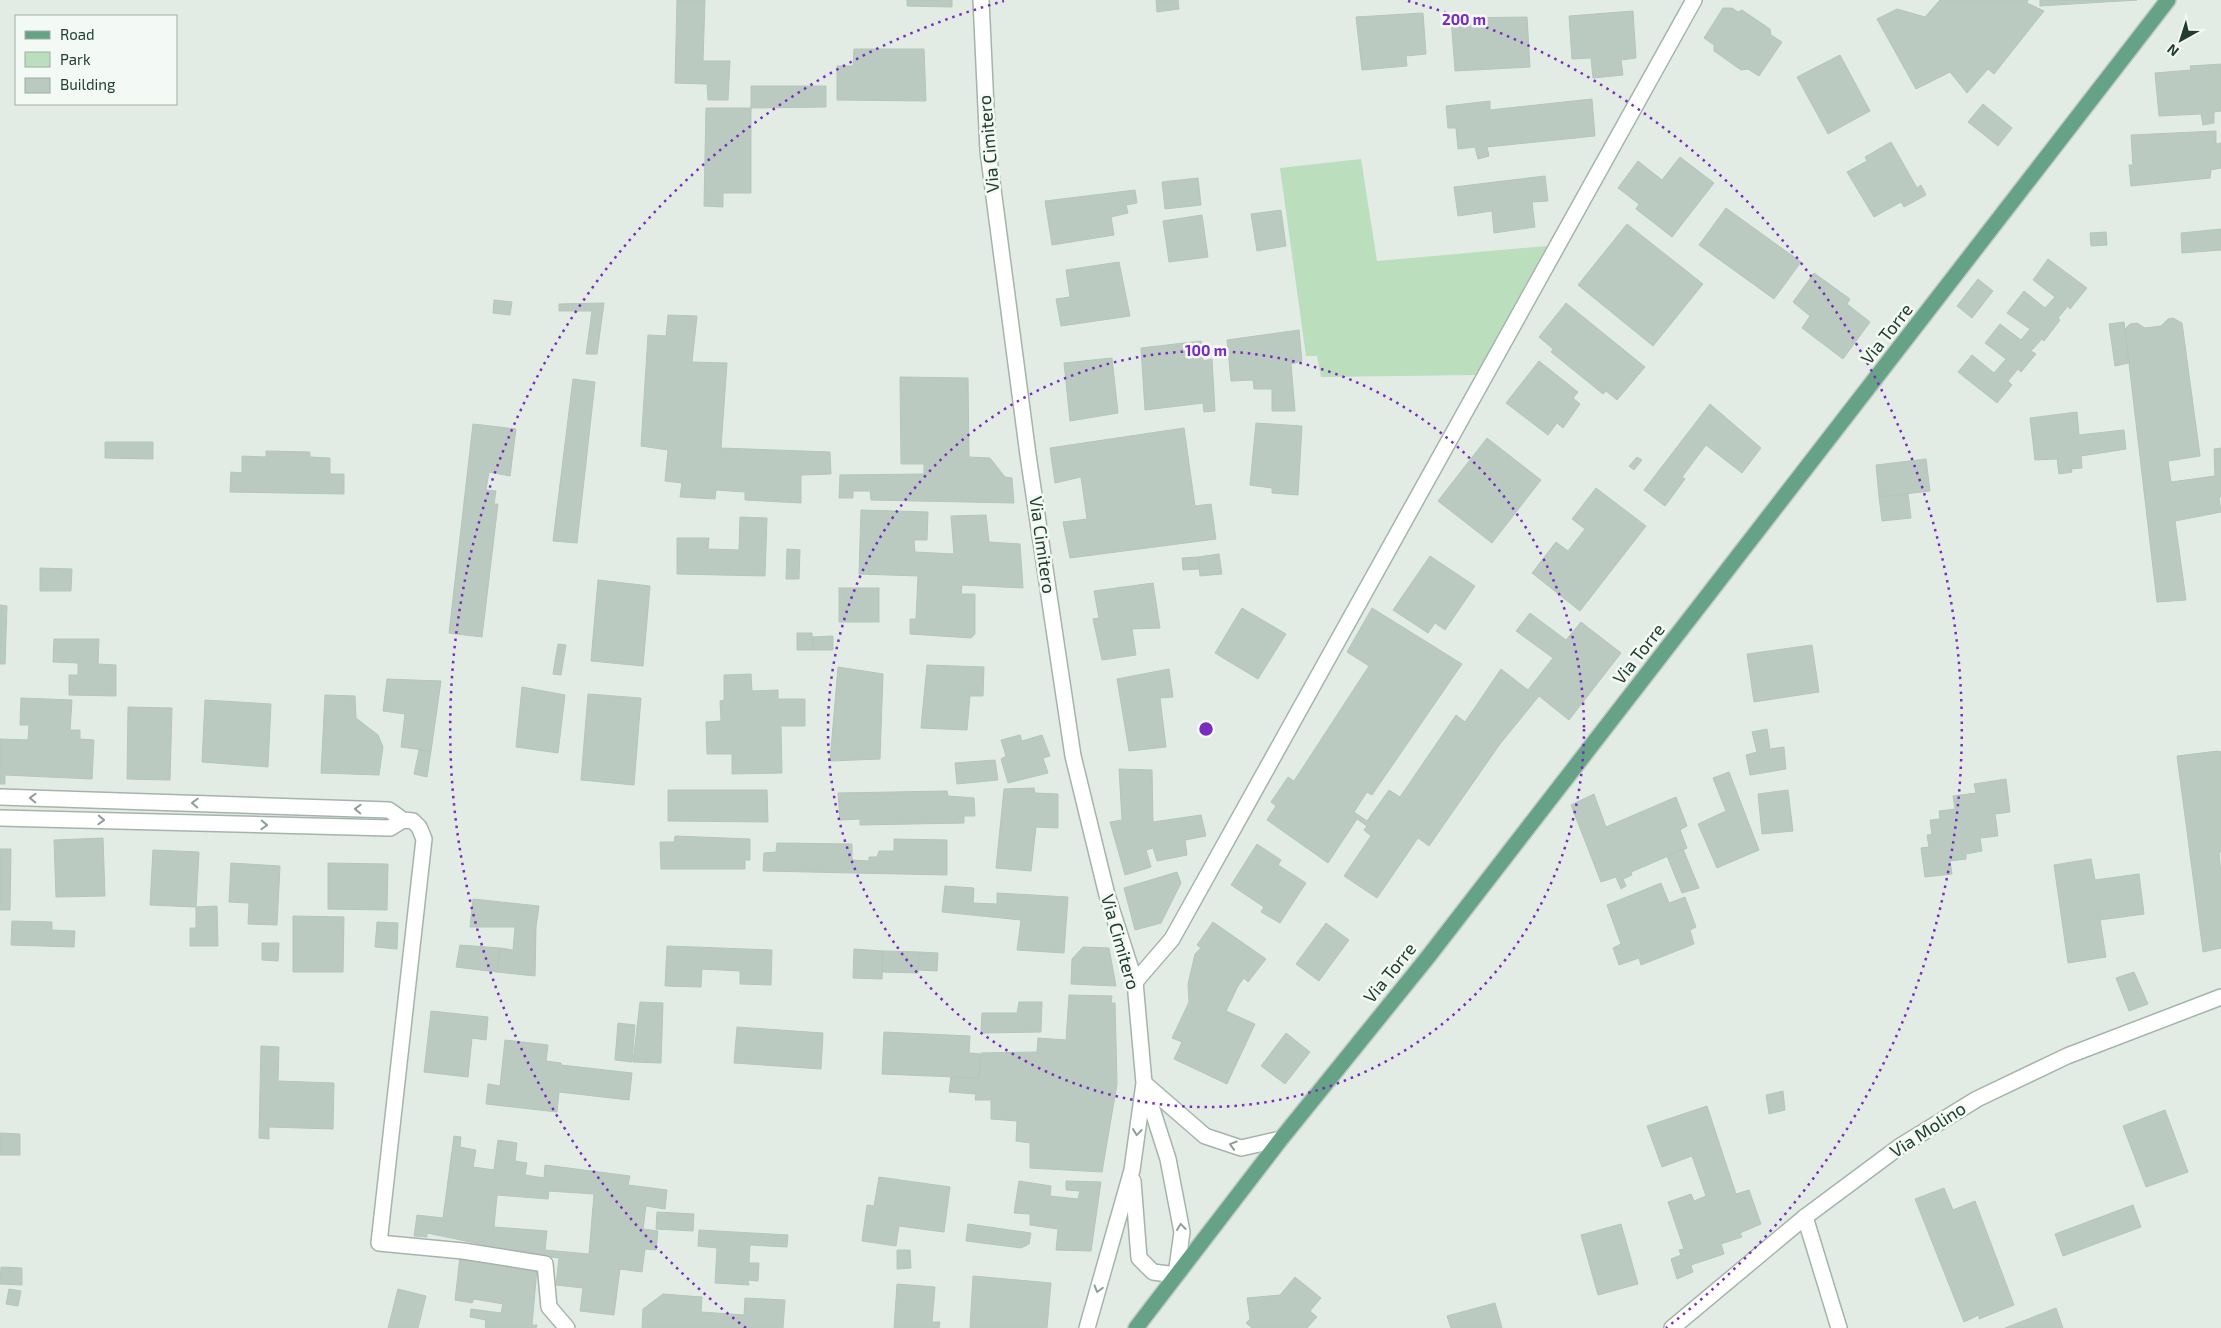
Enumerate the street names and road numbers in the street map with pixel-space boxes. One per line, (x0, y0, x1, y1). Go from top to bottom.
street label: Via Cimitero (973, 94, 1003, 194)
street label: Via Torre (1856, 298, 1917, 368)
street label: Via Cimitero (1025, 495, 1061, 595)
street label: Via Torre (1608, 618, 1669, 688)
street label: Via Cimitero (1097, 892, 1145, 992)
street label: Via Torre (1358, 938, 1420, 1007)
street label: Via Molino (1885, 1097, 1969, 1162)

